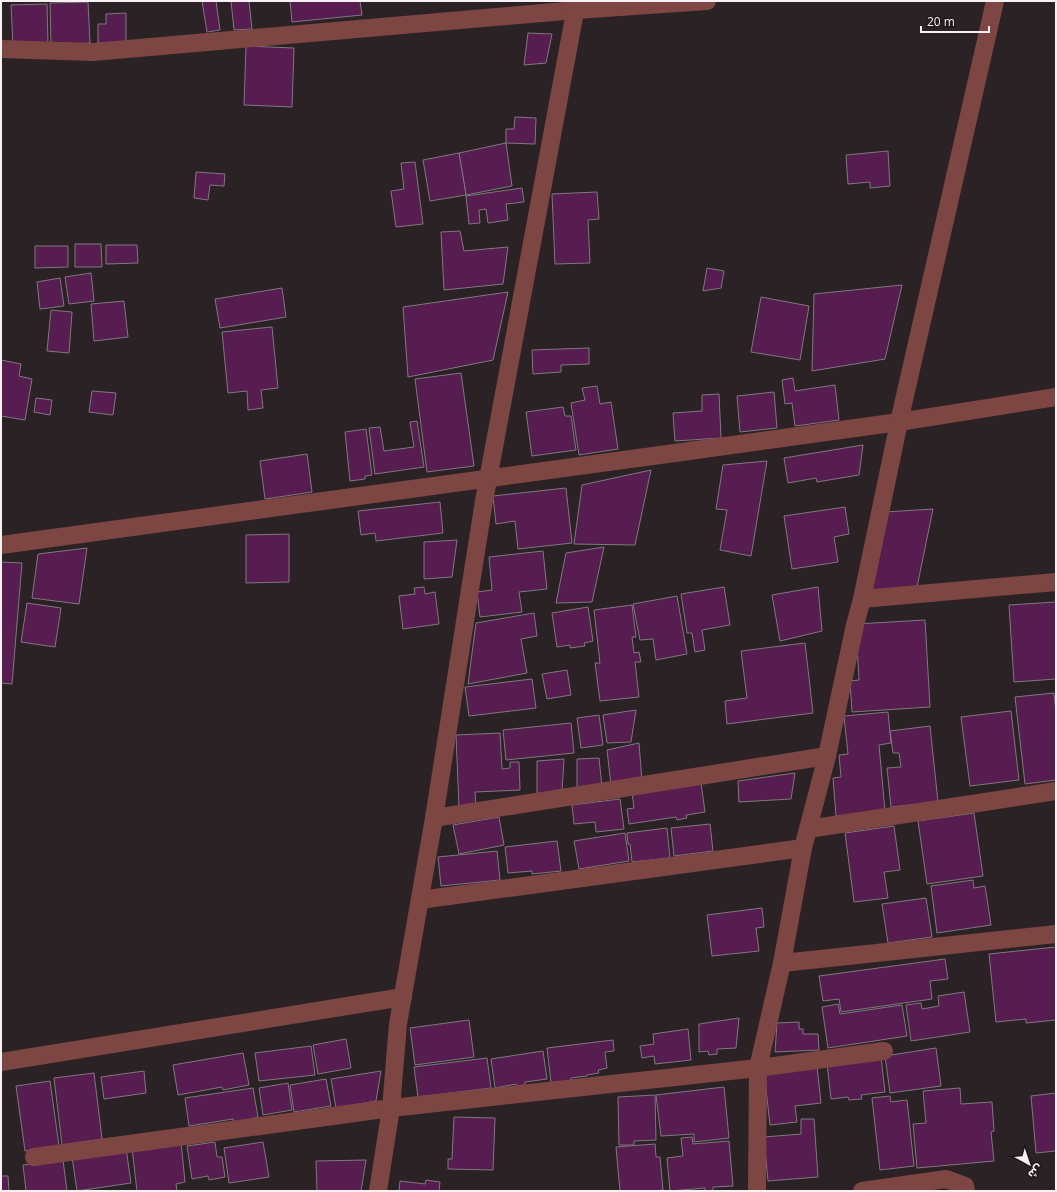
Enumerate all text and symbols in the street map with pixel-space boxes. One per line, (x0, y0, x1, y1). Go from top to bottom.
scale bar (921, 8, 989, 34)
text: 20 m (927, 13, 955, 30)
north arrow (1009, 1144, 1049, 1184)
text: ش (1025, 1161, 1046, 1183)

